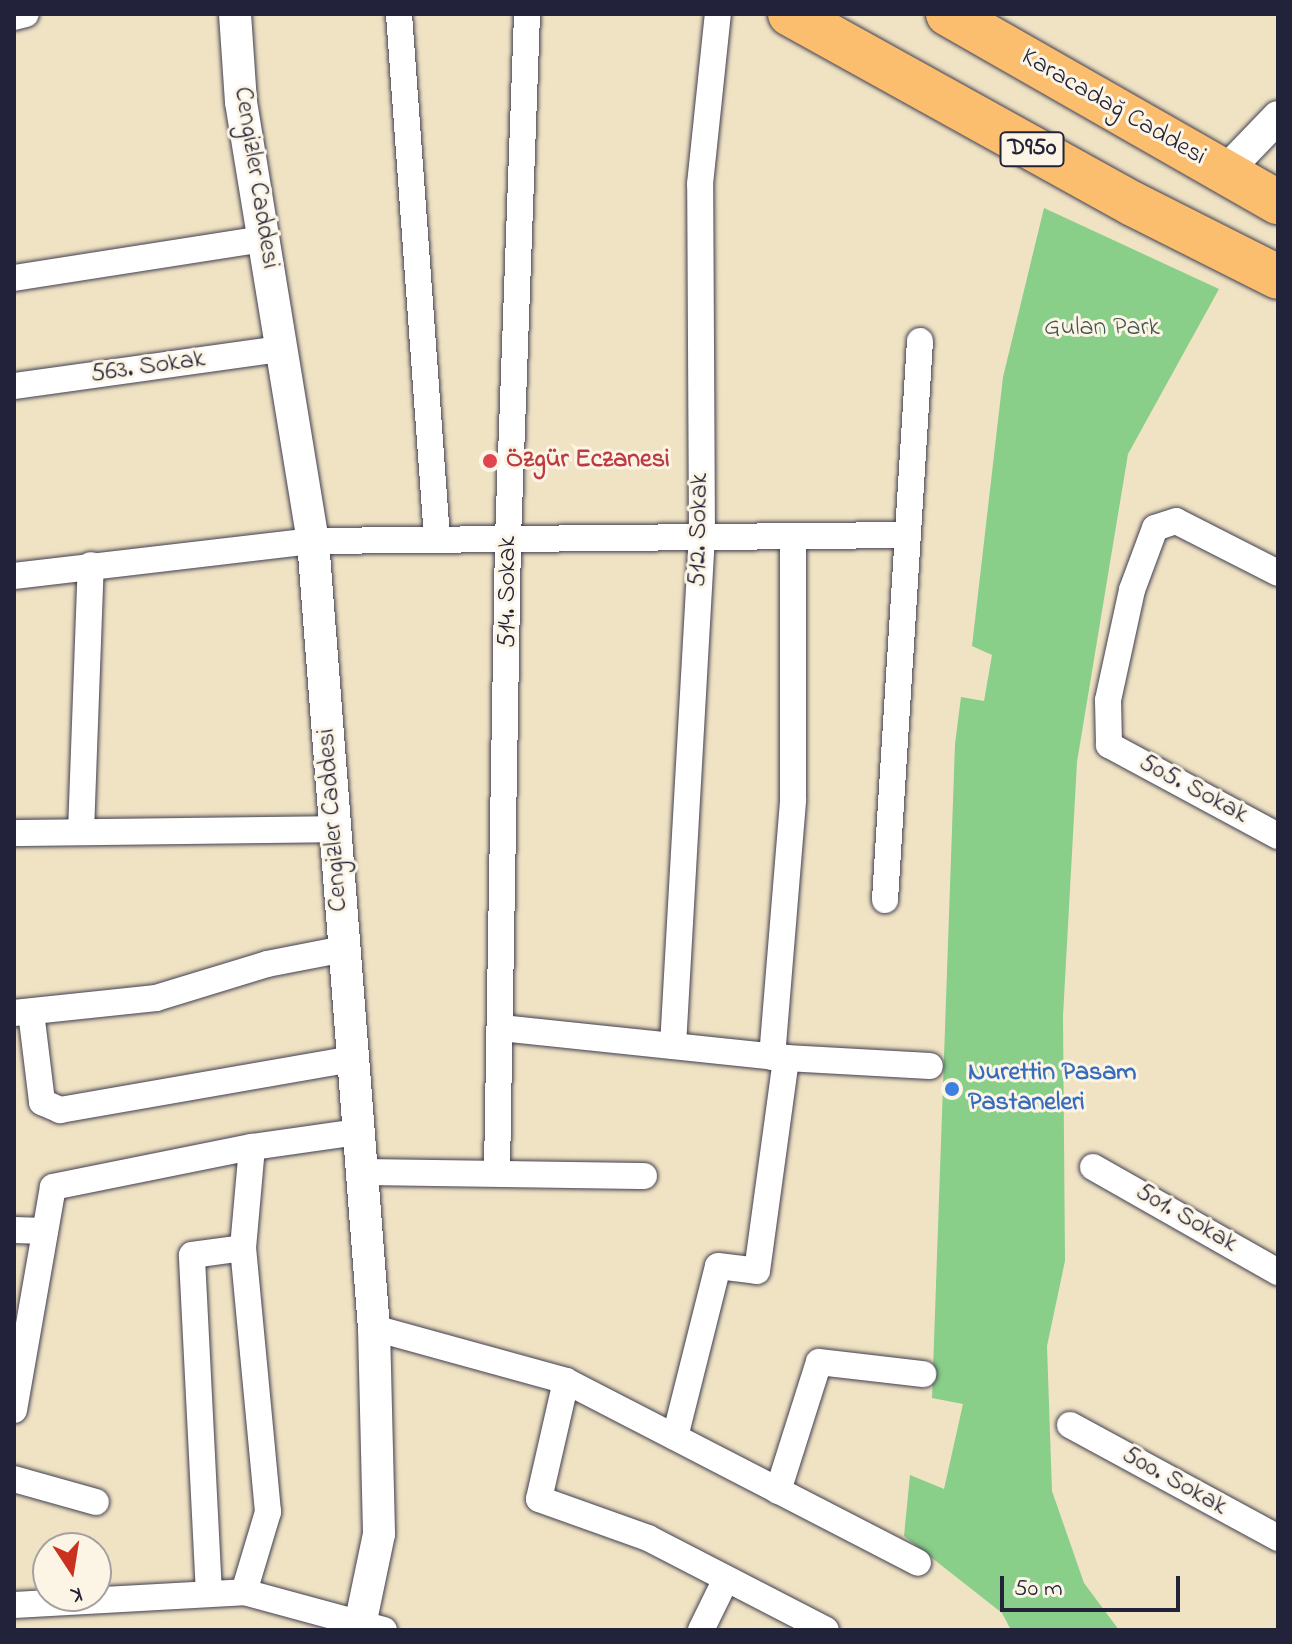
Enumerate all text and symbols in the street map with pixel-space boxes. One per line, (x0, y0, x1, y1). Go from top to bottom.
street label: Karacadağ Caddesi (1015, 42, 1211, 174)
street label: Cengizler Caddesi (225, 85, 285, 271)
road number: D950 (998, 129, 1066, 169)
park label: Gulan Park (1044, 313, 1160, 345)
street label: 563. Sokak (89, 345, 207, 391)
place label: Özgür Eczanesi (506, 445, 670, 477)
marker: Özgür Eczanesi (481, 452, 499, 470)
street label: 512. Sokak (683, 473, 717, 587)
street label: 514. Sokak (493, 536, 525, 648)
street label: Cengizler Caddesi (312, 727, 356, 913)
street label: 505. Sokak (1133, 748, 1253, 832)
place label: Nurettin Pasam Pastaneleri (968, 1058, 1137, 1120)
marker: Nurettin Pasam Pastaneleri (943, 1080, 961, 1098)
street label: 501. Sokak (1130, 1177, 1242, 1261)
street label: 500. Sokak (1116, 1440, 1232, 1524)
north arrow (32, 1532, 112, 1612)
scale bar (1004, 1560, 1184, 1610)
text: 50 m (1014, 1572, 1063, 1607)
text: K (68, 1577, 85, 1610)

